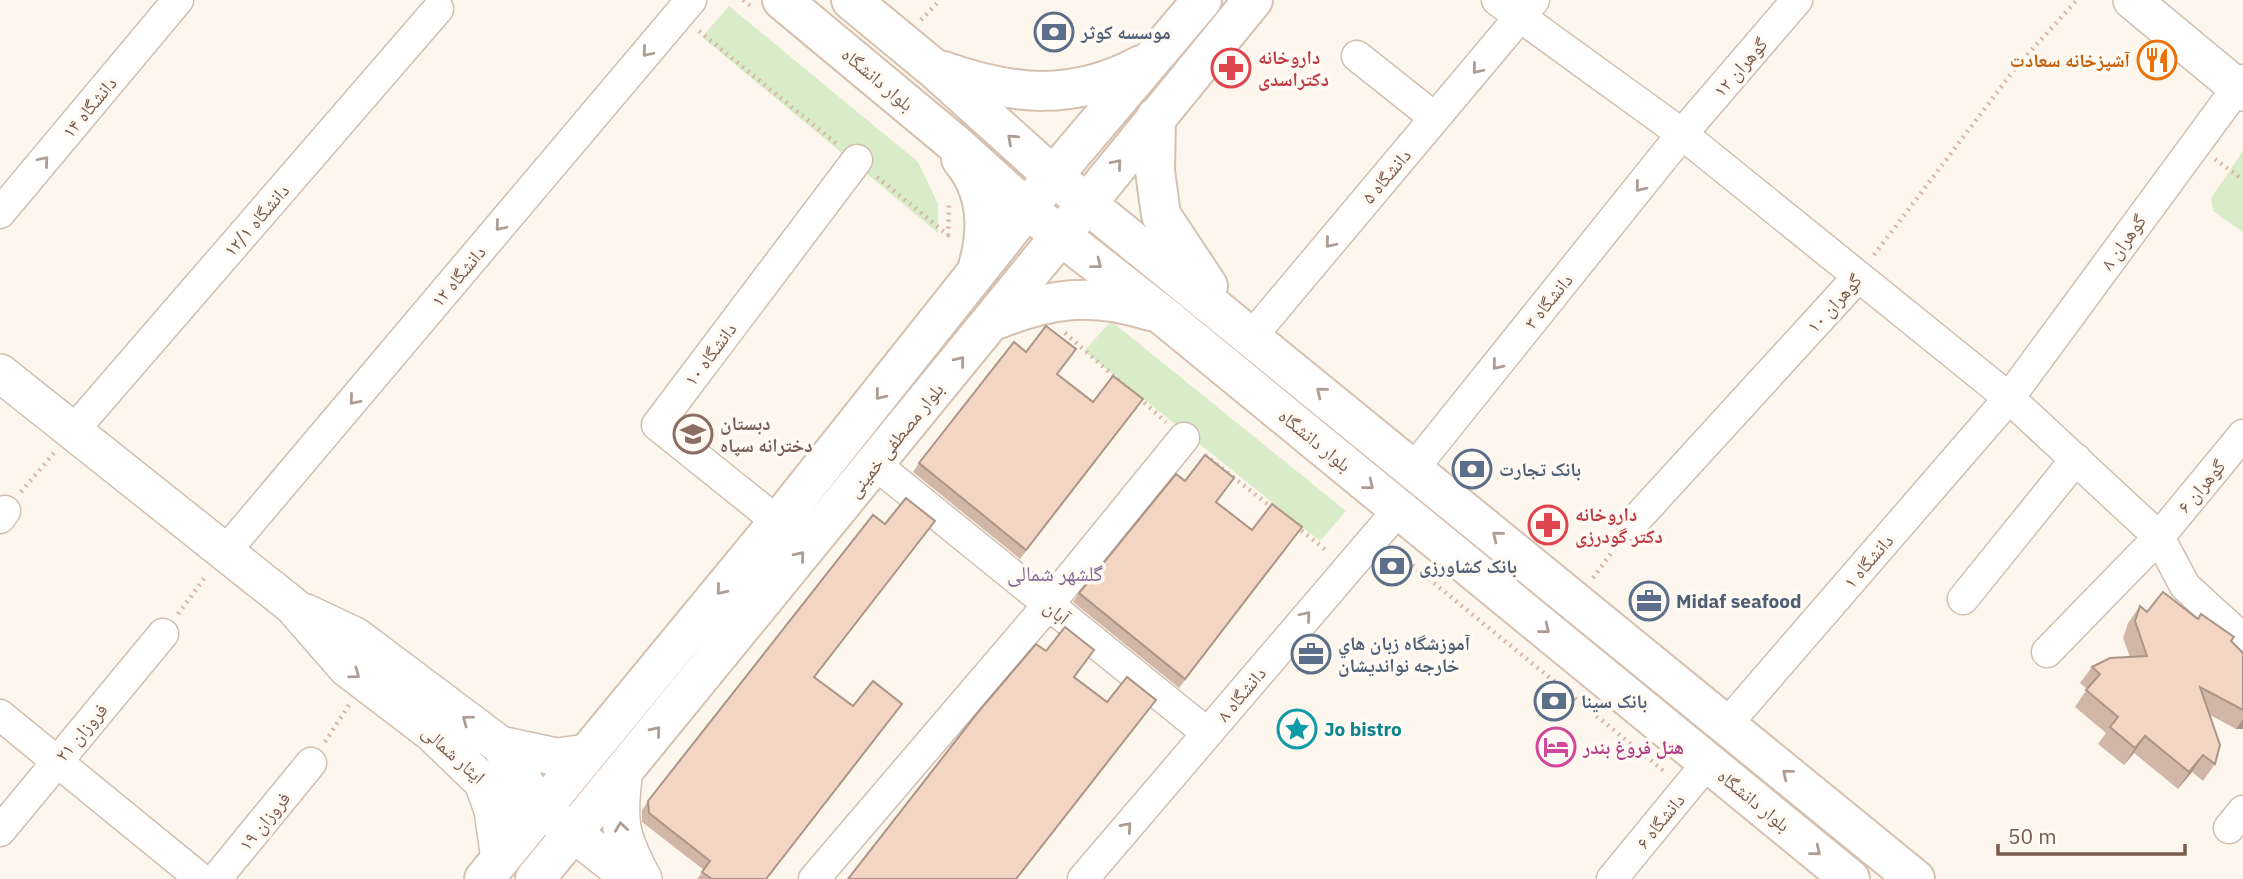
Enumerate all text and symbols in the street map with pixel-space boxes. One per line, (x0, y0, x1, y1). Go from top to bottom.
bank icon: موسسه کوثر (1033, 11, 1075, 53)
place label: موسسه کوثر (1080, 20, 1171, 44)
street label: گوهران ۱۲ (1708, 32, 1773, 102)
restaurant icon: آشپزخانه سعادت (2136, 39, 2178, 81)
street label: بلوار دانشگاه (837, 42, 919, 116)
one-way arrow (643, 44, 655, 57)
place label: داروخانه دکتراسدی (1258, 45, 1329, 91)
pharmacy icon: داروخانه دکتراسدی (1210, 47, 1252, 89)
place label: آشپزخانه سعادت (2010, 48, 2131, 72)
one-way arrow (1473, 60, 1485, 73)
street label: دانشگاه ۱۴ (56, 71, 122, 143)
one-way arrow (1008, 135, 1021, 148)
street label: دانشگاه ۵ (1356, 143, 1416, 208)
one-way arrow (36, 156, 48, 169)
one-way arrow (1109, 159, 1121, 172)
street label: دانشگاه ۱۲/۱ (218, 179, 294, 261)
one-way arrow (1635, 180, 1648, 192)
street label: گوهران ۸ (2095, 209, 2151, 274)
one-way arrow (496, 218, 509, 231)
one-way arrow (1326, 234, 1338, 247)
street label: دانشگاه ۱۲ (425, 240, 491, 312)
one-way arrow (1090, 256, 1102, 269)
street label: دانشگاه ۳ (1518, 268, 1578, 334)
street label: گوهران ۱۰ (1801, 268, 1867, 338)
street label: دانشگاه ۱۰ (678, 318, 742, 390)
one-way arrow (952, 356, 964, 369)
one-way arrow (1493, 356, 1505, 369)
street label: بلوار مصطفی خمینی (841, 378, 949, 502)
one-way arrow (876, 386, 888, 399)
one-way arrow (1317, 388, 1330, 400)
one-way arrow (350, 391, 362, 404)
street label: بلوار دانشگاه (1274, 403, 1356, 477)
place label: دبستان دخترانه سپاه (720, 411, 813, 457)
school or university icon: دبستان دخترانه سپاه (672, 413, 714, 455)
bank icon: بانک تجارت (1451, 448, 1493, 490)
street label: گوهران ۶ (2172, 454, 2230, 518)
place label: بانک تجارت (1499, 457, 1581, 481)
one-way arrow (1362, 476, 1374, 489)
place label: داروخانه دکتر گودرزی (1575, 502, 1663, 548)
pharmacy icon: داروخانه دکتر گودرزی (1527, 504, 1569, 546)
street label: دانشگاه ۱ (1838, 529, 1898, 593)
one-way arrow (1493, 532, 1506, 544)
bank icon: بانک کشاورزی (1371, 545, 1413, 587)
one-way arrow (792, 551, 804, 564)
place label: بانک کشاورزی (1419, 554, 1517, 578)
district label: گلشهر شمالی (1007, 559, 1103, 587)
office icon: Midaf seafood (1628, 580, 1670, 622)
one-way arrow (717, 582, 729, 595)
place label: Midaf seafood (1676, 589, 1802, 613)
street label: آبان (1039, 595, 1075, 630)
one-way arrow (1298, 612, 1310, 625)
one-way arrow (1537, 621, 1550, 633)
place label: آموزشگاه زبان هاي خارجه نوانديشان (1338, 631, 1471, 677)
office icon: آموزشگاه زبان هاي خارجه نوانديشان (1290, 633, 1332, 675)
street label: دانشگاه ۸ (1211, 661, 1271, 726)
one-way arrow (348, 666, 360, 678)
bank icon: بانک سینا (1533, 680, 1575, 722)
place label: بانک سینا (1581, 689, 1647, 713)
street label: فروزان ۲۱ (50, 698, 112, 766)
place icon: Jo bistro (1276, 708, 1318, 750)
one-way arrow (462, 716, 475, 728)
place label: Jo bistro (1324, 717, 1402, 741)
street label: ایثار شمالی (417, 719, 491, 789)
hotel icon: هتل فروغ بندر (1535, 726, 1577, 768)
one-way arrow (647, 727, 660, 739)
place label: هتل فروغ بندر (1582, 735, 1684, 760)
street label: بلوار دانشگاه (1713, 763, 1795, 837)
one-way arrow (1782, 769, 1794, 782)
street label: فروزان ۱۹ (233, 787, 295, 855)
street label: دانشگاه ۶ (1630, 788, 1690, 854)
scale bar (1998, 812, 2185, 856)
one-way arrow (614, 821, 629, 833)
one-way arrow (1119, 822, 1131, 835)
text: 50 m (2008, 822, 2057, 850)
one-way arrow (1807, 843, 1820, 855)

